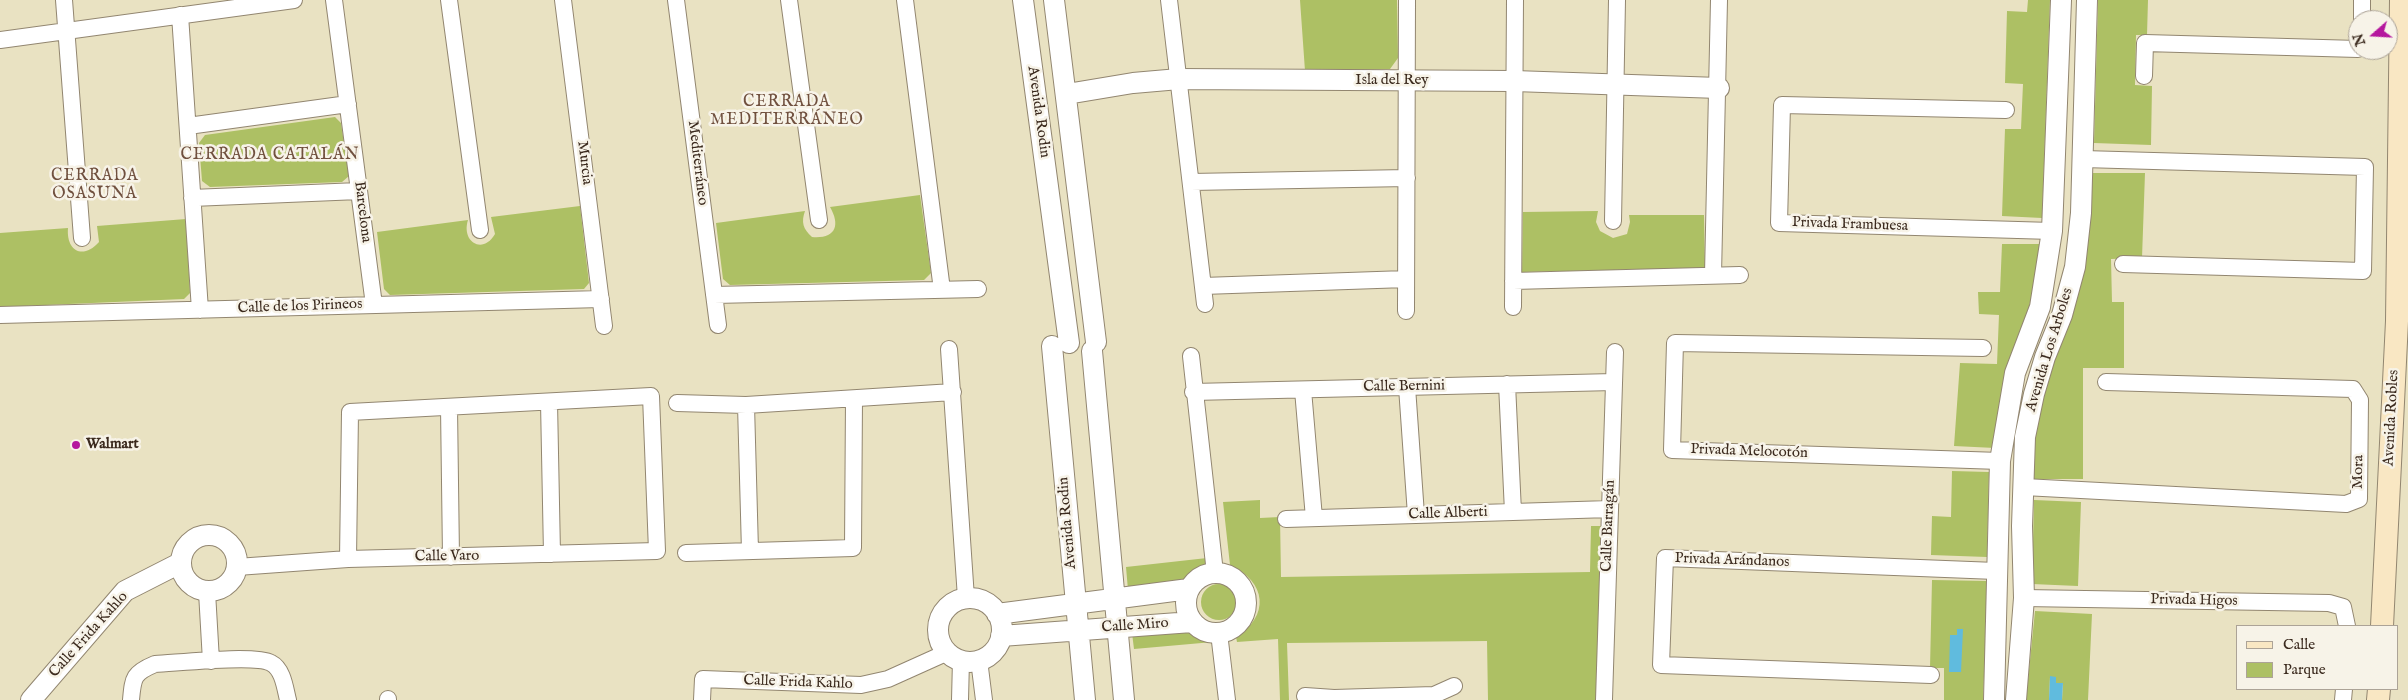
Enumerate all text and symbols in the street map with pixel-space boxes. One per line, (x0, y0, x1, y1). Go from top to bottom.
north arrow (2348, 10, 2398, 60)
text: N (2349, 31, 2370, 48)
street label: Avenida Rodin (1023, 65, 1053, 159)
street label: Isla del Rey (1355, 72, 1429, 90)
district label: CERRADA MEDITERRÁNEO (709, 93, 865, 131)
street label: Mediterráneo (683, 120, 711, 206)
street label: Murcia (572, 140, 596, 186)
district label: CERRADA CATALÁN (179, 146, 361, 166)
district label: CERRADA OSASUNA (50, 167, 140, 205)
street label: Barcelona (349, 180, 375, 244)
street label: Privada Frambuesa (1792, 214, 1908, 236)
street label: Avenida Los Arboles (2023, 286, 2077, 414)
street label: Calle de los Pirineos (237, 296, 363, 318)
street label: Avenida Robles (2380, 369, 2404, 467)
street label: Calle Bernini (1363, 377, 1445, 397)
place label: Walmart (86, 436, 139, 454)
marker: Walmart (70, 439, 82, 451)
street label: Privada Melocotón (1690, 441, 1808, 463)
street label: Mora (2350, 455, 2368, 489)
street label: Avenida Rodin (1055, 476, 1081, 570)
street label: Calle Barragán (1598, 480, 1620, 572)
street label: Calle Alberti (1408, 504, 1488, 524)
street label: Calle Varo (415, 547, 479, 567)
street label: Privada Arándanos (1674, 550, 1790, 572)
street label: Calle Frida Kahlo (46, 588, 132, 682)
street label: Privada Higos (2150, 591, 2238, 611)
street label: Calle Miro (1101, 615, 1169, 637)
legend (2236, 625, 2398, 690)
text: Calle (2283, 635, 2315, 654)
text: Parque (2283, 660, 2326, 679)
street label: Calle Frida Kahlo (743, 672, 853, 694)

